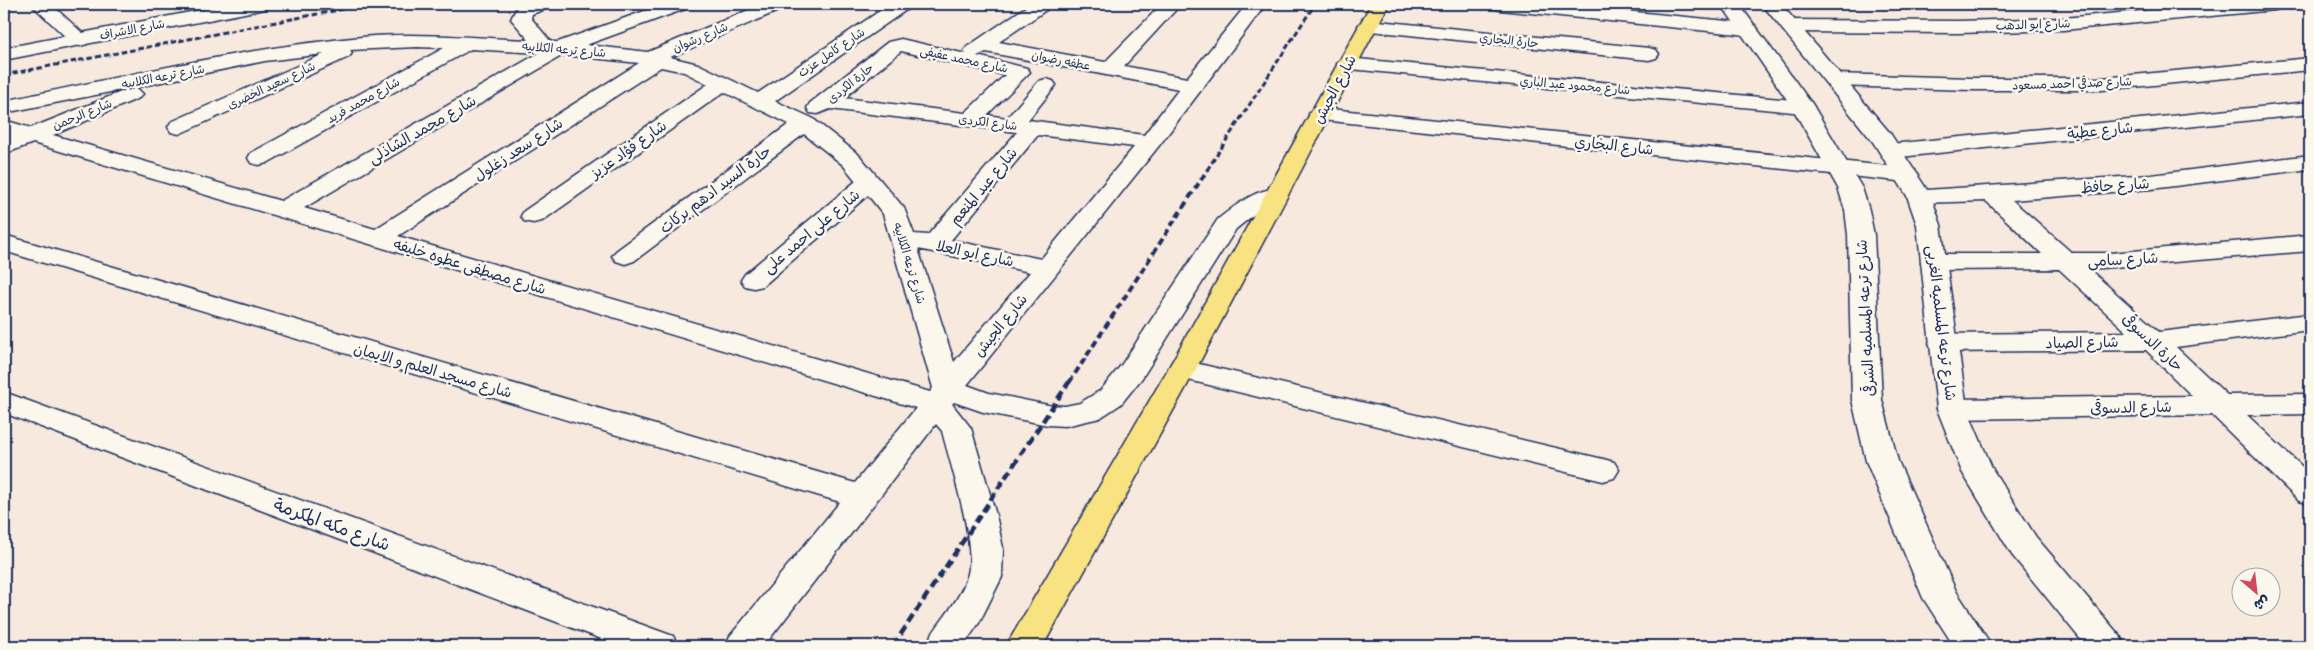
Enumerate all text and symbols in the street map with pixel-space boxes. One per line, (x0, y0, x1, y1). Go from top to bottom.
street label: شارع الاشراف (98, 14, 166, 45)
street label: شارع ابو الدهب (1995, 14, 2071, 35)
street label: شارع رشوان (670, 18, 731, 57)
street label: شارع كامل عزت (794, 23, 868, 82)
street label: حارة البخاري (1478, 28, 1540, 53)
street label: شارع ترعه الكلابيه (521, 37, 607, 62)
street label: شارع محمد عفيفى (918, 41, 1009, 78)
street label: عطفه رضوان (1030, 46, 1092, 74)
street label: شارع الجيش (1307, 51, 1361, 127)
street label: شارع سعيد الخضرى (224, 57, 318, 114)
street label: حارة الكردى (823, 59, 877, 107)
street label: شارع ترعه الكلابيه (120, 60, 206, 93)
street label: شارع محمود عبد الباري (1519, 72, 1631, 99)
street label: شارع صدقي احمد مسعود (2012, 72, 2132, 95)
street label: شارع محمد فريد (324, 73, 403, 128)
street label: شارع محمد الشاذلى (364, 90, 480, 168)
street label: شارع الرحمن (50, 94, 115, 135)
street label: شارع الكردى (957, 110, 1018, 135)
street label: شارع سعد زغلول (469, 112, 567, 186)
street label: شارع فؤاد عزيز (584, 115, 671, 184)
street label: شارع عطية (2066, 116, 2134, 144)
street label: شارع البخاري (1573, 130, 1655, 161)
street label: حارة السيد ادهم بركات (655, 140, 776, 240)
street label: شارع عبد المنعم (944, 143, 1023, 231)
street label: شارع حافظ (2080, 172, 2150, 198)
street label: شارع على احمد على (758, 184, 864, 278)
street label: شارع ترعه الكلابيه (889, 220, 930, 306)
street label: شارع مصطفى عطوه خليفه (391, 233, 549, 299)
street label: شارع ابو العلا (934, 234, 1016, 272)
street label: شارع ترعه المسلميه الشرقى (1850, 239, 1880, 397)
street label: شارع ترعه المسلميه الغربى (1922, 244, 1962, 402)
street label: شارع سامى (2087, 247, 2159, 271)
street label: شارع الجيش (968, 289, 1032, 361)
street label: حارة الدسوقى (2118, 308, 2188, 376)
street label: شارع الصياد (2045, 331, 2119, 353)
street label: شارع مسجد العلم و الايمان (351, 337, 515, 405)
street label: شارع الدسوقى (2090, 396, 2172, 418)
street label: شارع مكه المكرمة (270, 491, 394, 557)
north arrow (2232, 568, 2282, 618)
text: ش (2251, 592, 2274, 616)

